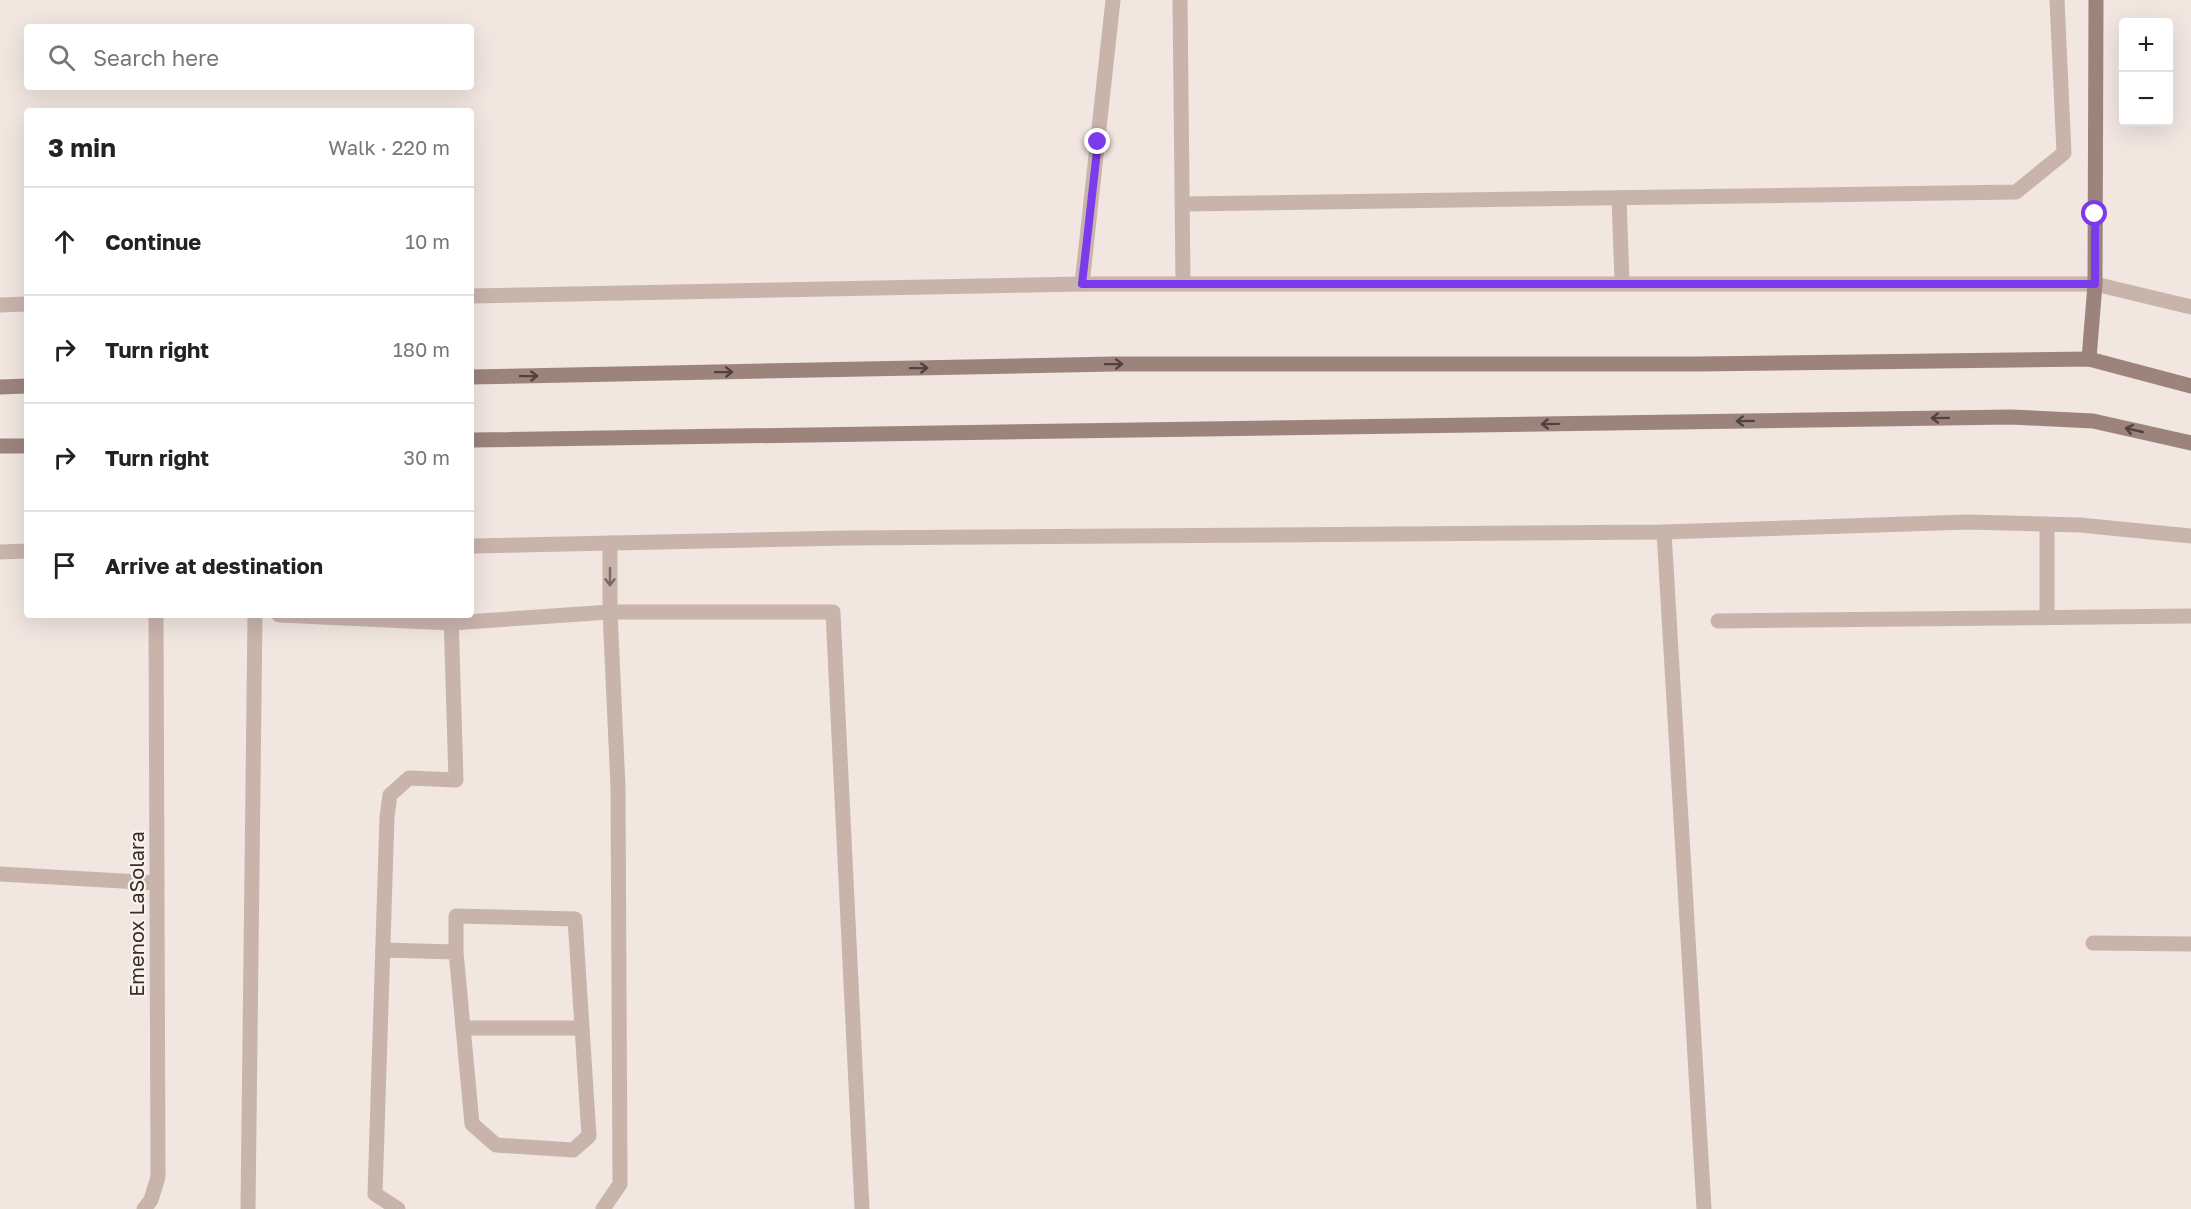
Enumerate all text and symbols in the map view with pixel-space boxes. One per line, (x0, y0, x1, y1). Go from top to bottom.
map controls (2119, 18, 2173, 126)
button: + (2119, 18, 2173, 72)
search box (24, 24, 474, 90)
icon: search (45, 41, 78, 74)
text: Search here (93, 44, 219, 71)
button: − (2119, 72, 2173, 126)
route end (1084, 128, 1110, 154)
text: 3 min (48, 132, 116, 163)
text: Walk · 220 m (328, 135, 450, 159)
route start (2081, 200, 2107, 226)
icon: ahead (48, 225, 81, 258)
text: Continue (105, 228, 201, 255)
text: 10 m (405, 229, 450, 253)
icon: right (48, 333, 81, 366)
text: Turn right (105, 336, 209, 363)
text: 180 m (393, 337, 450, 361)
one-way arrow (1104, 359, 1124, 370)
one-way arrow (909, 362, 929, 374)
one-way arrow (714, 366, 734, 378)
one-way arrow (519, 370, 539, 382)
one-way arrow (1931, 412, 1951, 424)
one-way arrow (1736, 415, 1756, 427)
one-way arrow (1541, 418, 1561, 430)
one-way arrow (2125, 424, 2144, 435)
icon: right (48, 441, 81, 474)
text: Turn right (105, 444, 209, 471)
text: 30 m (403, 445, 450, 469)
icon: arrive (48, 549, 81, 582)
text: Arrive at destination (105, 552, 323, 579)
one-way arrow (604, 567, 616, 587)
street label: Emenox LaSolara (124, 831, 148, 997)

